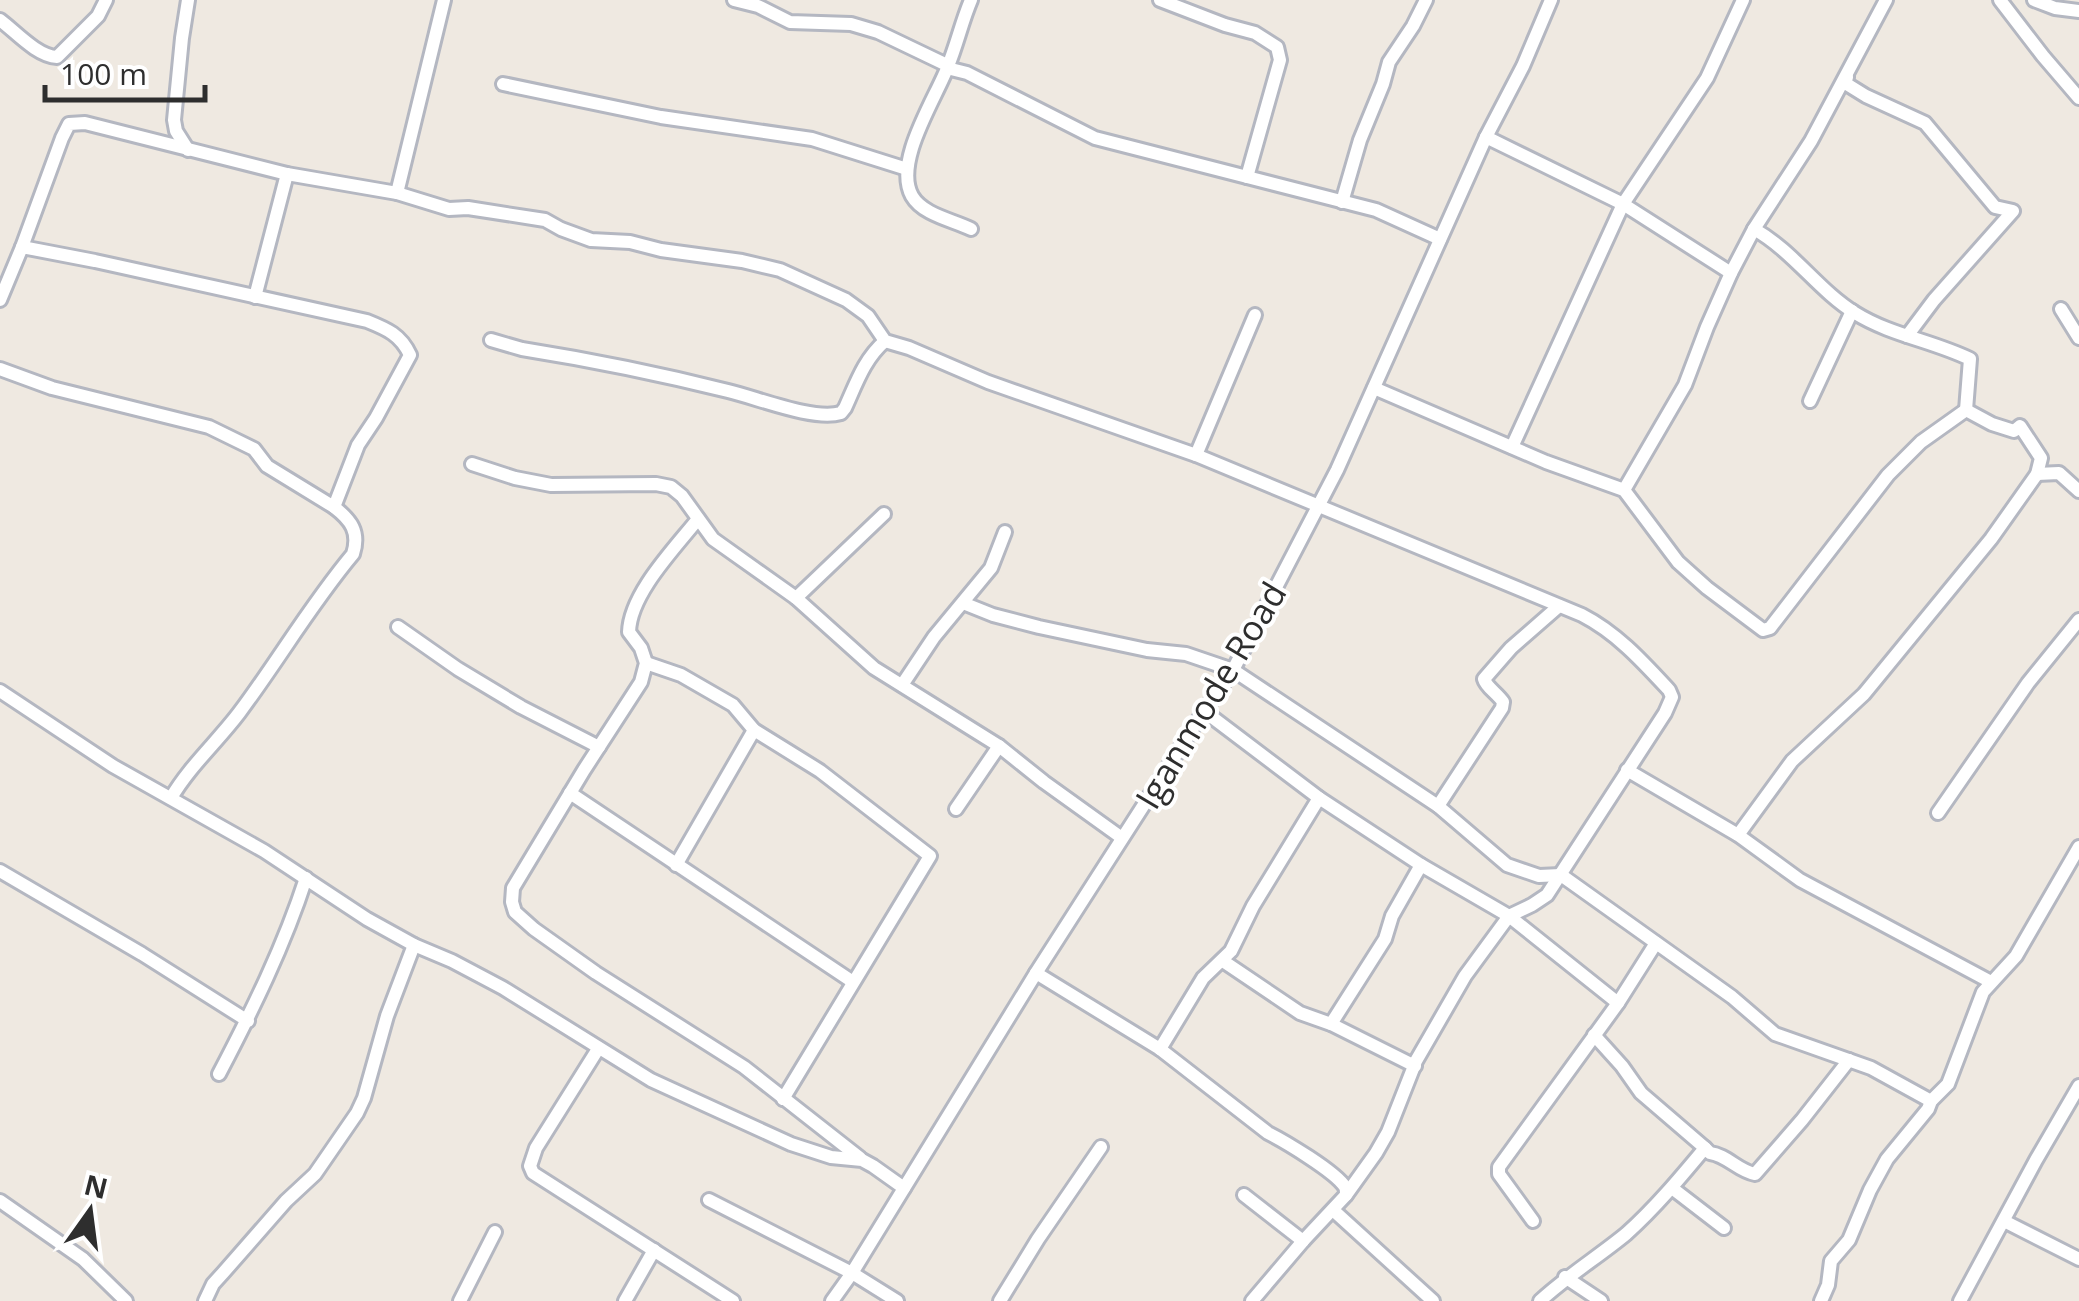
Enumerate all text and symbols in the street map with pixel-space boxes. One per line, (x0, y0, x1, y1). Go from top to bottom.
scale bar (45, 40, 205, 102)
text: 100 m (60, 53, 147, 94)
street label: Iganmode Road (1124, 573, 1296, 817)
north arrow (40, 1161, 140, 1261)
text: N (81, 1165, 112, 1207)

